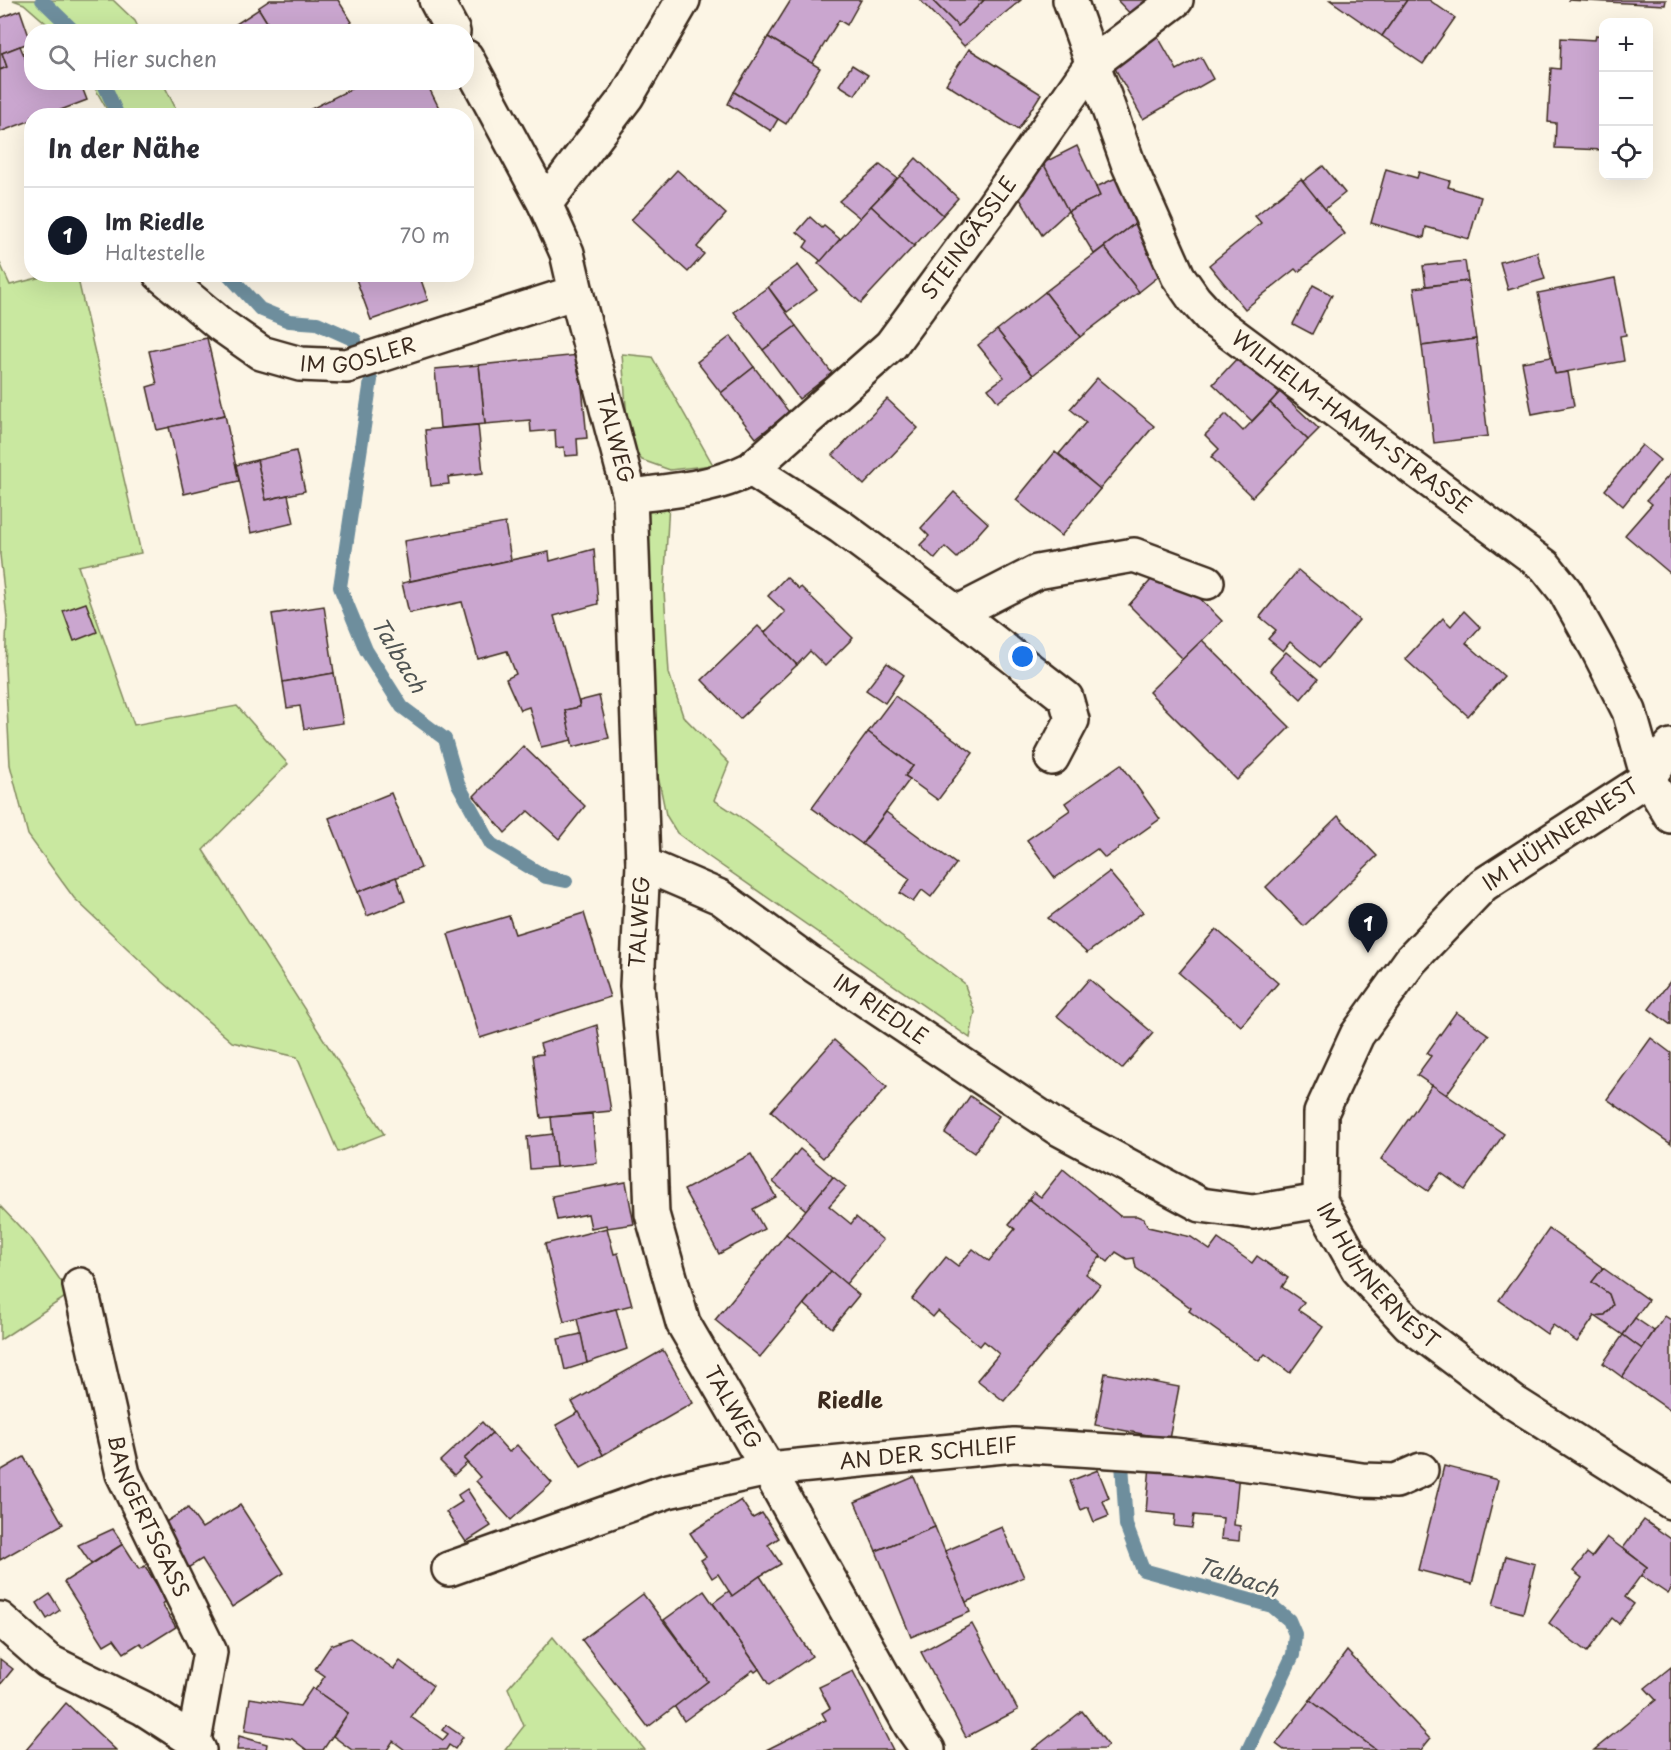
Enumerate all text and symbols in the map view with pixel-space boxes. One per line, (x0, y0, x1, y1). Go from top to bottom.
map controls (1599, 18, 1653, 180)
button: + (1599, 18, 1653, 72)
search box (24, 24, 474, 90)
icon: search (45, 41, 78, 74)
text: Hier suchen (93, 41, 217, 74)
button: − (1599, 72, 1653, 126)
button: locate (1599, 126, 1653, 180)
text: In der Nähe (48, 128, 200, 167)
street label: STEINGÄSSLE (912, 169, 1023, 305)
text: Im Riedle (105, 204, 204, 237)
text: 1 (63, 220, 72, 250)
text: 70 m (400, 220, 450, 250)
text: Haltestelle (105, 237, 205, 267)
street label: WILHELM-HAMM-STRASSE (1226, 321, 1479, 521)
street label: IM GOSLER (299, 327, 419, 380)
street label: TALWEG (589, 389, 644, 486)
water label: Talbach (365, 610, 436, 699)
your location (1008, 642, 1037, 671)
street label: IM HÜHNERNEST (1475, 769, 1645, 898)
street label: TALWEG (620, 875, 656, 969)
pin: 1 (1348, 904, 1388, 953)
street label: IM RIEDLE (828, 965, 935, 1051)
street label: IM HÜHNERNEST (1310, 1196, 1448, 1356)
street label: TALWEG (697, 1359, 771, 1454)
district label: Riedle (817, 1382, 884, 1415)
street label: AN DER SCHLEIF (838, 1427, 1019, 1476)
street label: BANGERTSGASS (101, 1432, 199, 1602)
water label: Talbach (1194, 1547, 1284, 1604)

